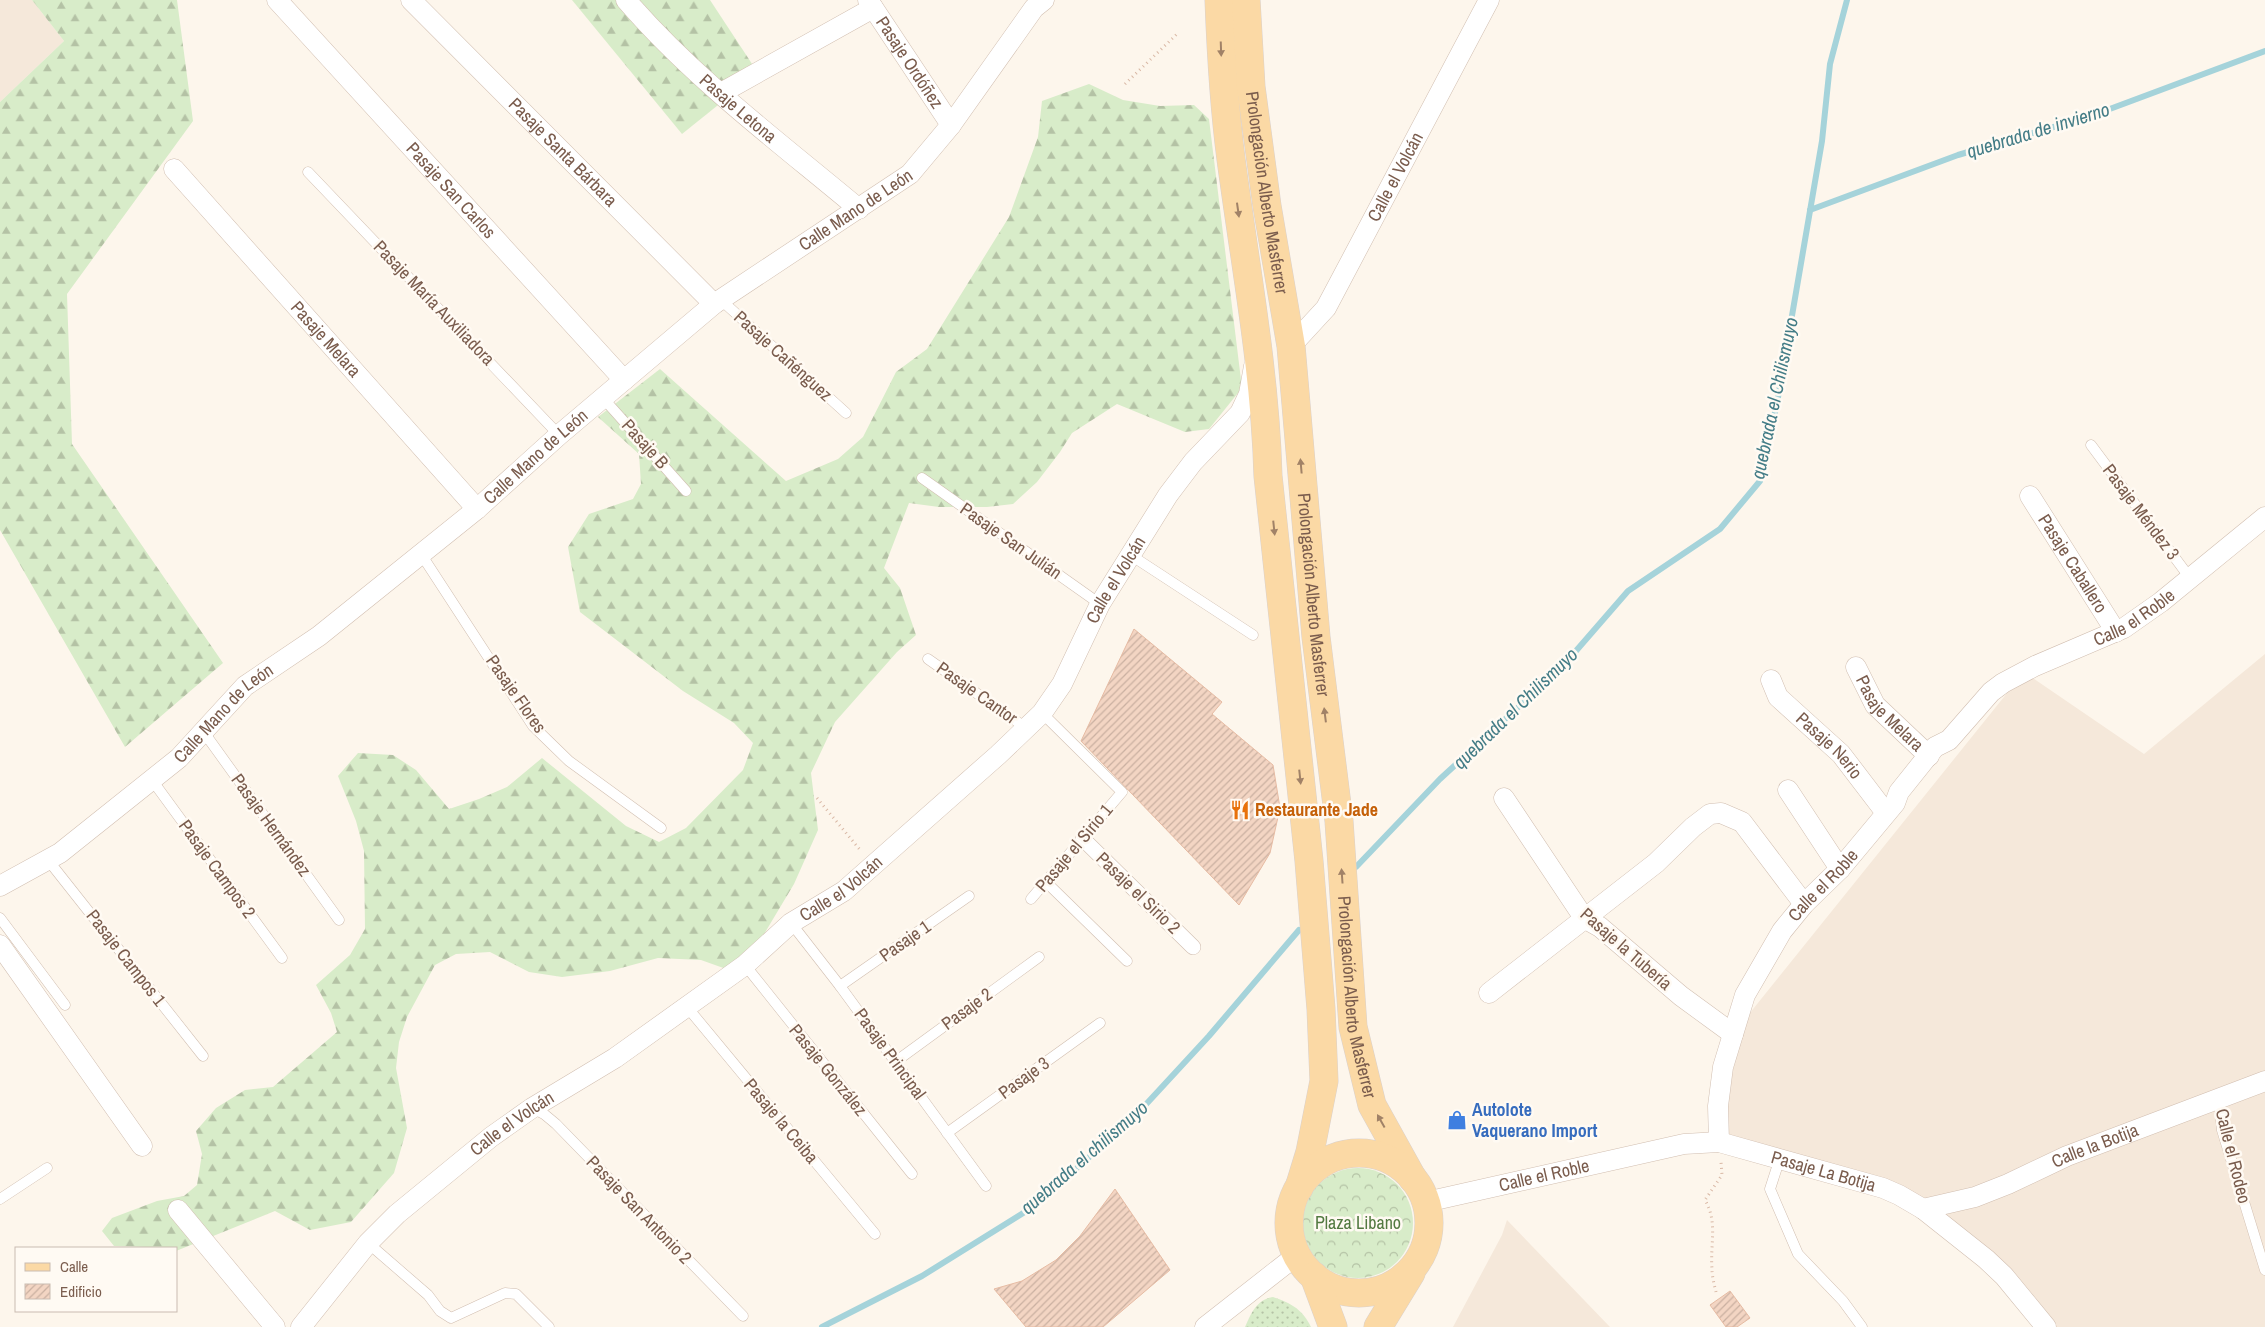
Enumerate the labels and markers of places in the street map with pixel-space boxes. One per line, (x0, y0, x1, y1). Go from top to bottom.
place label: Restaurante Jade (1255, 797, 1378, 822)
restaurant icon: Restaurante Jade (1229, 799, 1251, 821)
place label: Autolote Vaquerano Import (1472, 1097, 1598, 1143)
shop icon: Autolote Vaquerano Import (1446, 1109, 1468, 1131)

